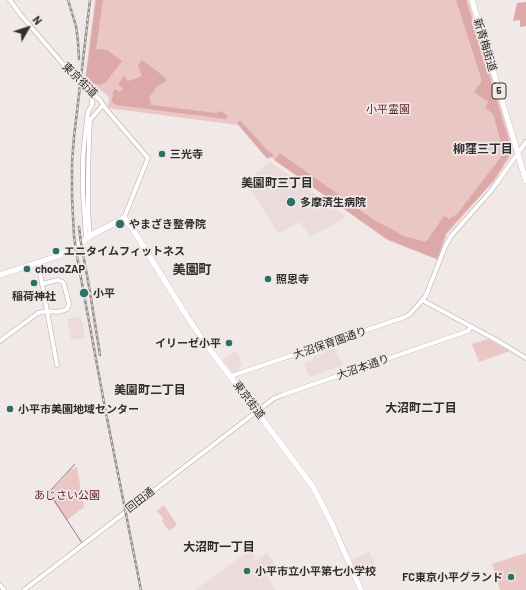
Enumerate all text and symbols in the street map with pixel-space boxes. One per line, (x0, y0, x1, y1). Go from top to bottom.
north arrow (8, 8, 48, 48)
text: N (30, 13, 45, 27)
street label: 新青梅街道 (471, 17, 499, 73)
street label: 東京街道 (60, 60, 100, 100)
road number: 5 (492, 83, 506, 99)
park label: 小平霊園 (366, 102, 410, 116)
district label: 柳窪三丁目 (453, 142, 513, 156)
place label: 三光寺 (170, 147, 203, 161)
marker: 三光寺 (157, 149, 167, 159)
district label: 美園町三丁目 (241, 176, 313, 190)
place label: 多摩済生病院 (300, 195, 366, 209)
marker: 多摩済生病院 (285, 196, 297, 208)
place label: やまざき整骨院 (129, 217, 206, 231)
marker: やまざき整骨院 (114, 218, 126, 230)
place label: エニタイムフィットネス (64, 244, 185, 258)
marker: エニタイムフィットネス (51, 246, 61, 256)
place label: chocoZAP (35, 262, 85, 276)
district label: 美園町 (173, 262, 211, 278)
marker: chocoZAP (22, 264, 32, 274)
place label: 照恩寺 (276, 272, 309, 286)
marker: 照恩寺 (263, 274, 273, 284)
marker: 稲荷神社 (29, 278, 39, 288)
place label: 小平 (93, 286, 115, 300)
marker: 小平 (78, 287, 90, 299)
place label: 稲荷神社 (12, 289, 56, 303)
street label: 大沼保育園通り (291, 324, 369, 362)
place label: イリーゼ小平 (155, 336, 221, 350)
marker: イリーゼ小平 (224, 338, 234, 348)
street label: 大沼本通り (335, 352, 391, 382)
street label: 東京街道 (230, 378, 268, 422)
district label: 美園町二丁目 (114, 383, 186, 397)
district label: 大沼町二丁目 (385, 401, 457, 415)
place label: 小平市美園地域センター (18, 402, 139, 416)
marker: 小平市美園地域センター (5, 404, 15, 414)
street label: 回田通 (123, 485, 157, 515)
park label: あじさい公園 (34, 488, 100, 502)
district label: 大沼町一丁目 (183, 540, 255, 554)
place label: 小平市立小平第七小学校 (255, 564, 376, 578)
marker: 小平市立小平第七小学校 (242, 566, 252, 576)
place label: FC東京小平グランド (402, 570, 503, 584)
marker: FC東京小平グランド (506, 572, 516, 582)

